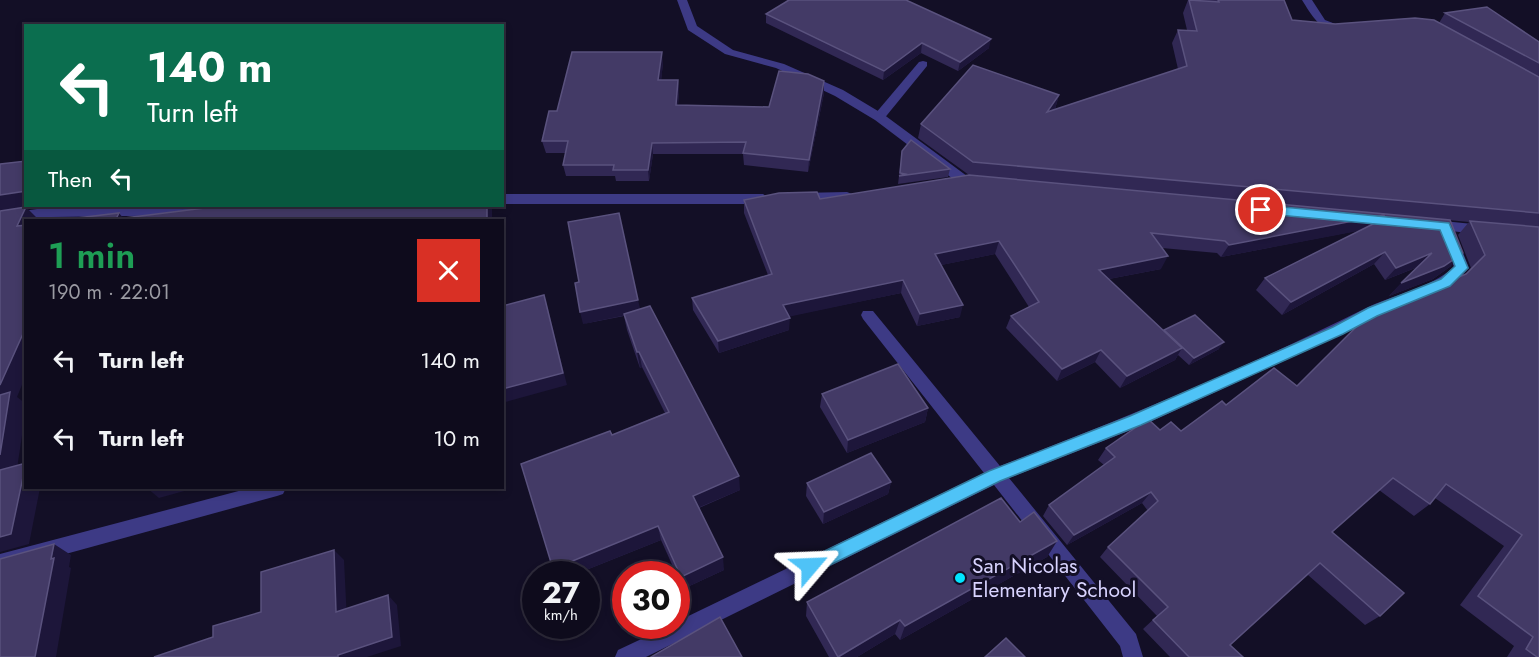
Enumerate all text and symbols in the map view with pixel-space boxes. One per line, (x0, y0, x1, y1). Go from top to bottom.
text: 140 m (147, 37, 273, 98)
icon: left (48, 48, 126, 126)
text: Turn left (147, 93, 237, 132)
icon: left (105, 162, 138, 195)
text: Then (48, 163, 93, 195)
pin (1235, 184, 1286, 235)
icon: arrive (1244, 193, 1277, 226)
text: 1 min (48, 229, 135, 281)
button: close (417, 239, 480, 302)
text: 190 m · 22:01 (48, 278, 170, 307)
icon: left (48, 344, 81, 377)
text: Turn left (99, 344, 184, 376)
text: 140 m (420, 344, 480, 376)
icon: left (48, 422, 81, 455)
text: Turn left (99, 422, 184, 454)
text: 10 m (433, 422, 480, 454)
position arrow (778, 534, 842, 598)
place label: San Nicolas Elementary School (972, 551, 1136, 605)
speed limit sign: 30 (612, 561, 690, 639)
text: 27 (542, 571, 580, 614)
marker: San Nicolas Elementary School (953, 571, 967, 585)
text: km/h (544, 604, 578, 626)

